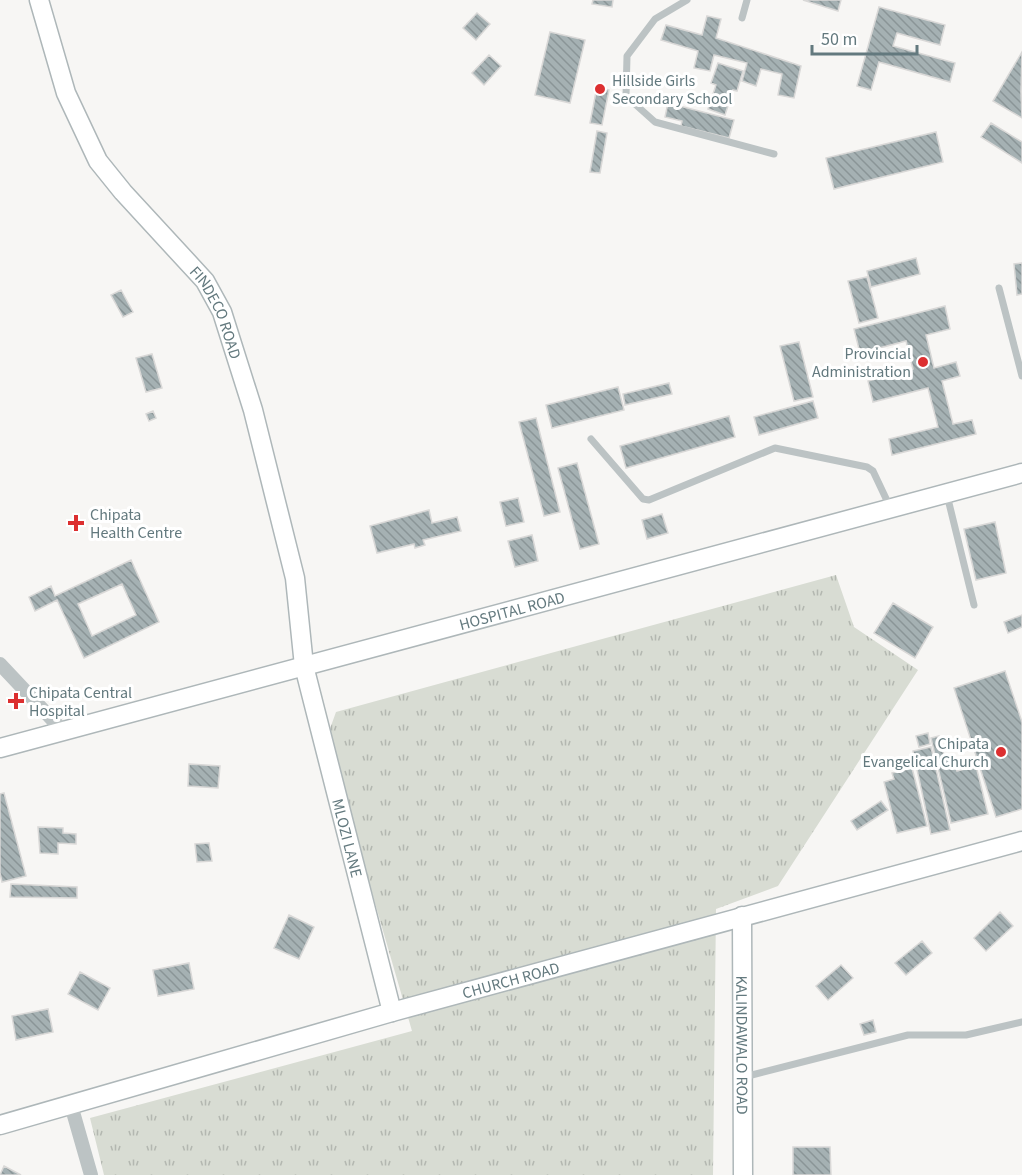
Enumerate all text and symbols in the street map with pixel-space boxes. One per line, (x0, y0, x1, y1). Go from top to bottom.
scale bar (812, 18, 917, 56)
text: 50 m (821, 27, 857, 52)
place label: Hillside Girls Secondary School (612, 70, 732, 110)
marker: Hillside Girls Secondary School (593, 82, 607, 96)
street label: FINDECO ROAD (184, 261, 246, 362)
place label: Provincial Administration (812, 343, 911, 383)
marker: Provincial Administration (916, 355, 930, 369)
place label: Chipata Health Centre (90, 504, 182, 544)
marker: Chipata Health Centre (67, 514, 85, 532)
street label: HOSPITAL ROAD (457, 586, 568, 636)
place label: Chipata Central Hospital (29, 682, 132, 722)
marker: Chipata Central Hospital (7, 692, 25, 710)
place label: Chipata Evangelical Church (863, 733, 989, 773)
marker: Chipata Evangelical Church (994, 745, 1008, 759)
street label: MLOZI LANE (326, 796, 367, 880)
street label: CHURCH ROAD (460, 957, 562, 1004)
street label: KALINDAWALO ROAD (730, 975, 753, 1115)

